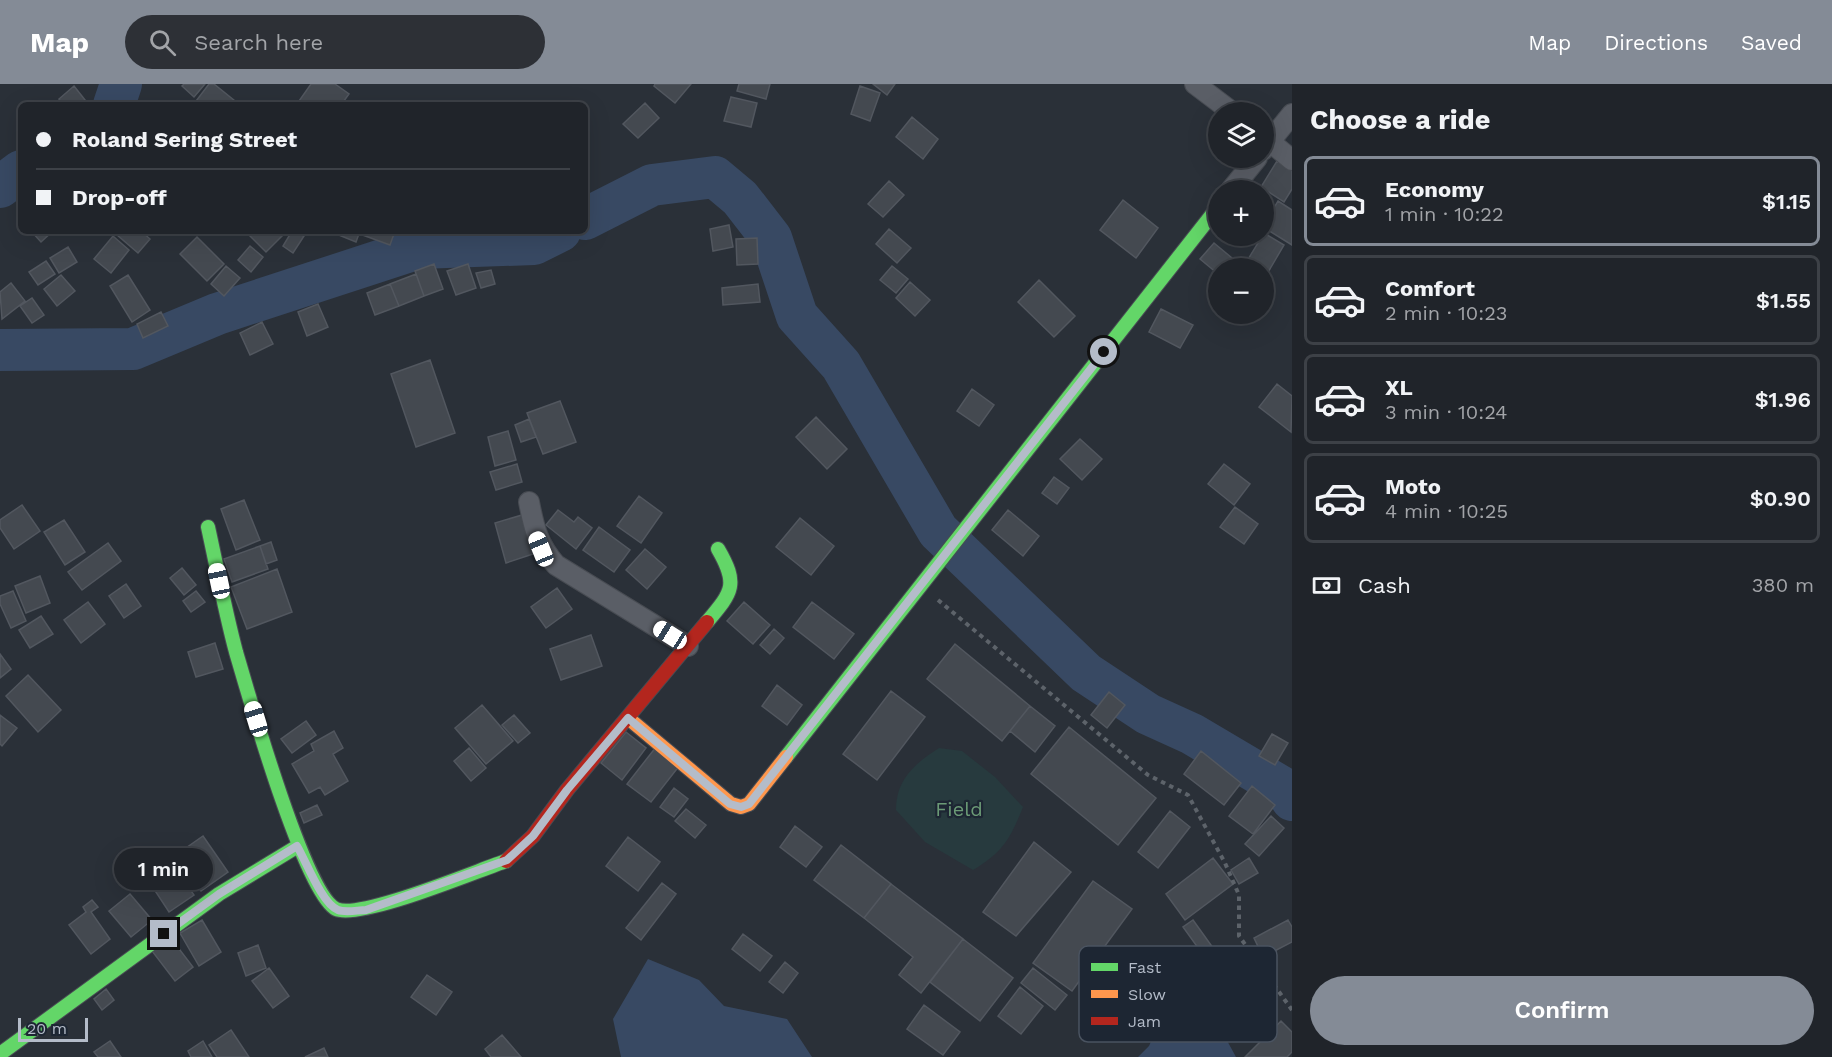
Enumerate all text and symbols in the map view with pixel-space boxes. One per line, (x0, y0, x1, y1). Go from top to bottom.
search box (125, 15, 545, 69)
text: Map (30, 26, 89, 59)
icon: search (146, 26, 179, 59)
text: Search here (194, 30, 323, 55)
text: Map (1528, 30, 1571, 55)
text: Directions (1604, 30, 1708, 55)
text: Saved (1741, 30, 1802, 55)
map controls (1208, 102, 1274, 324)
button: layers (1208, 102, 1274, 168)
text: Choose a ride (1310, 104, 1490, 136)
text: Roland Sering Street (72, 127, 297, 152)
icon: car (1313, 174, 1367, 228)
text: Economy (1385, 177, 1484, 202)
button: + (1208, 180, 1274, 246)
text: Drop-off (72, 185, 167, 210)
text: $1.15 (1762, 189, 1811, 214)
text: 1 min · 10:22 (1385, 202, 1504, 226)
button: − (1208, 258, 1274, 324)
icon: car (1313, 273, 1367, 327)
text: Comfort (1385, 276, 1475, 301)
text: $1.55 (1756, 288, 1811, 313)
text: 2 min · 10:23 (1385, 301, 1507, 325)
route start (1090, 338, 1117, 365)
icon: car (1313, 372, 1367, 426)
text: XL (1385, 375, 1413, 400)
text: $1.96 (1755, 387, 1811, 412)
text: 3 min · 10:24 (1385, 400, 1507, 424)
icon: car (1313, 471, 1367, 525)
text: Moto (1385, 474, 1441, 499)
text: $0.90 (1750, 486, 1811, 511)
text: 4 min · 10:25 (1385, 499, 1508, 523)
car (526, 529, 556, 569)
car (206, 562, 232, 600)
icon: cash (1310, 569, 1343, 602)
text: Cash (1358, 573, 1411, 598)
text: 380 m (1752, 573, 1814, 597)
car (650, 618, 690, 652)
car (242, 699, 270, 739)
park label: Field (935, 797, 983, 821)
callout: 1 min (114, 847, 213, 889)
text: 1 min (138, 857, 189, 881)
route end (150, 920, 177, 947)
legend (1079, 946, 1277, 1042)
text: Fast (1128, 958, 1161, 977)
button: Confirm (1310, 976, 1814, 1045)
text: Slow (1128, 985, 1166, 1004)
text: Jam (1128, 1012, 1161, 1031)
scale bar (18, 1015, 88, 1042)
text: 20 m (27, 1019, 67, 1038)

